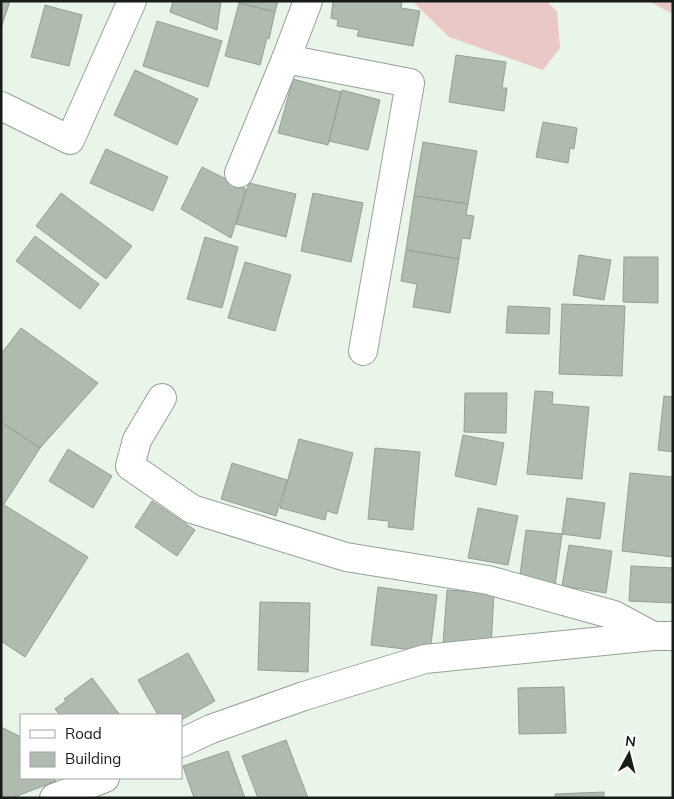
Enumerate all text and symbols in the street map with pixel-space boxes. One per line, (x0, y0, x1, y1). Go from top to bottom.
legend (20, 714, 182, 779)
text: Road (65, 724, 102, 743)
north arrow (604, 729, 654, 779)
text: N (624, 732, 637, 751)
text: Building (65, 749, 121, 768)

